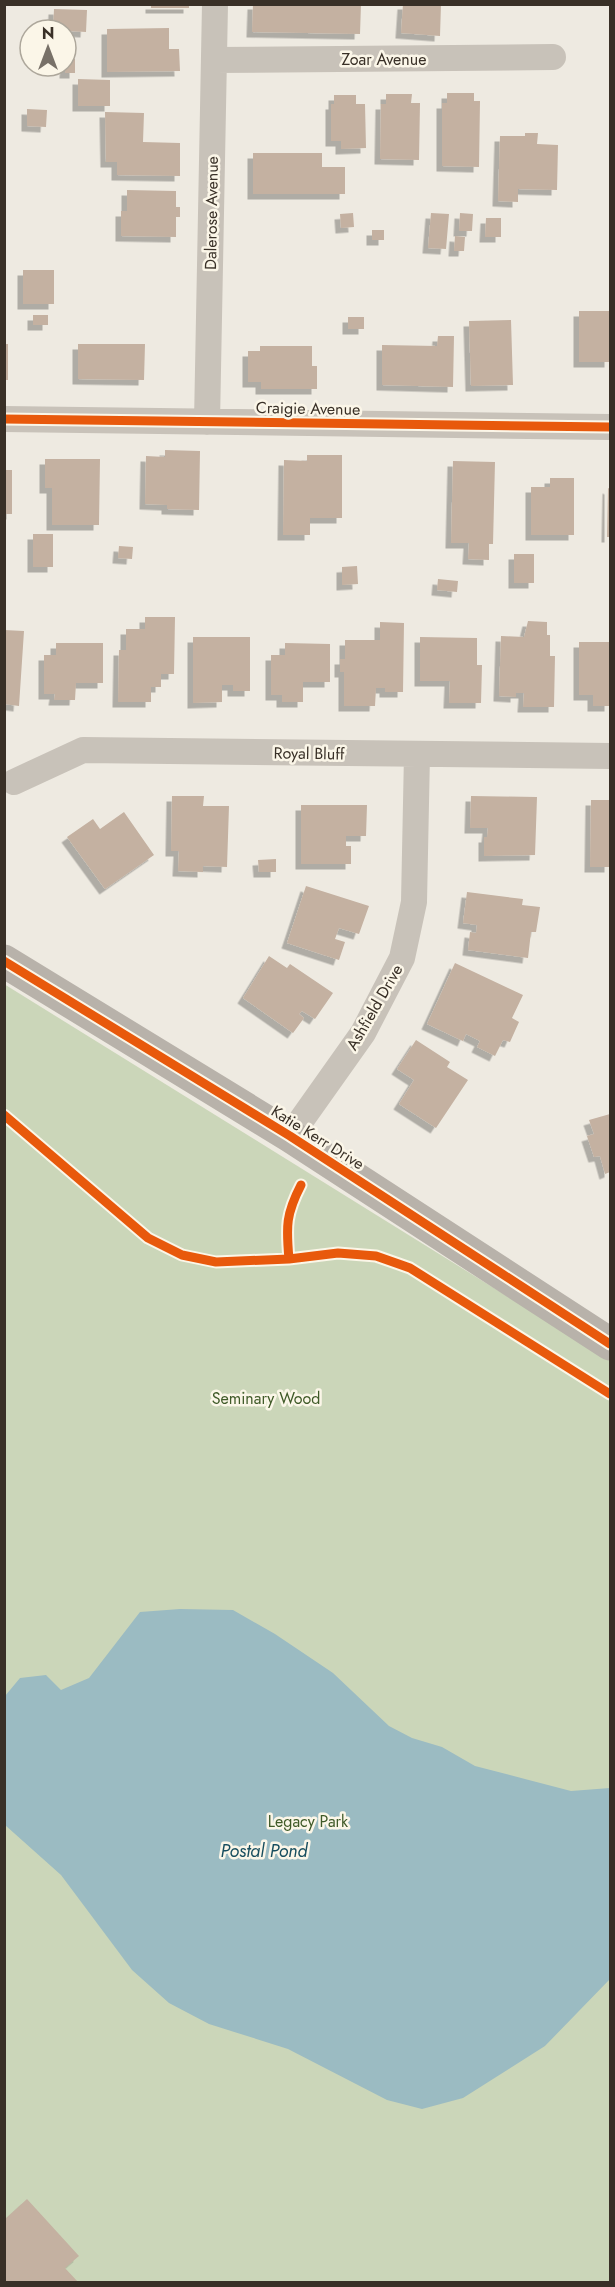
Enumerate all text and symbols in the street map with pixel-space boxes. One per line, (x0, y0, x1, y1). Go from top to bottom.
north arrow (18, 18, 78, 78)
text: N (42, 22, 54, 45)
street label: Zoar Avenue (342, 48, 426, 71)
street label: Dalerose Avenue (199, 156, 224, 270)
street label: Craigie Avenue (256, 396, 360, 421)
street label: Royal Bluff (273, 741, 345, 766)
street label: Ashfield Drive (341, 960, 408, 1054)
street label: Katie Kerr Drive (267, 1100, 369, 1175)
park label: Seminary Wood (212, 1387, 320, 1410)
park label: Legacy Park (268, 1810, 349, 1833)
water label: Postal Pond (221, 1838, 308, 1864)

